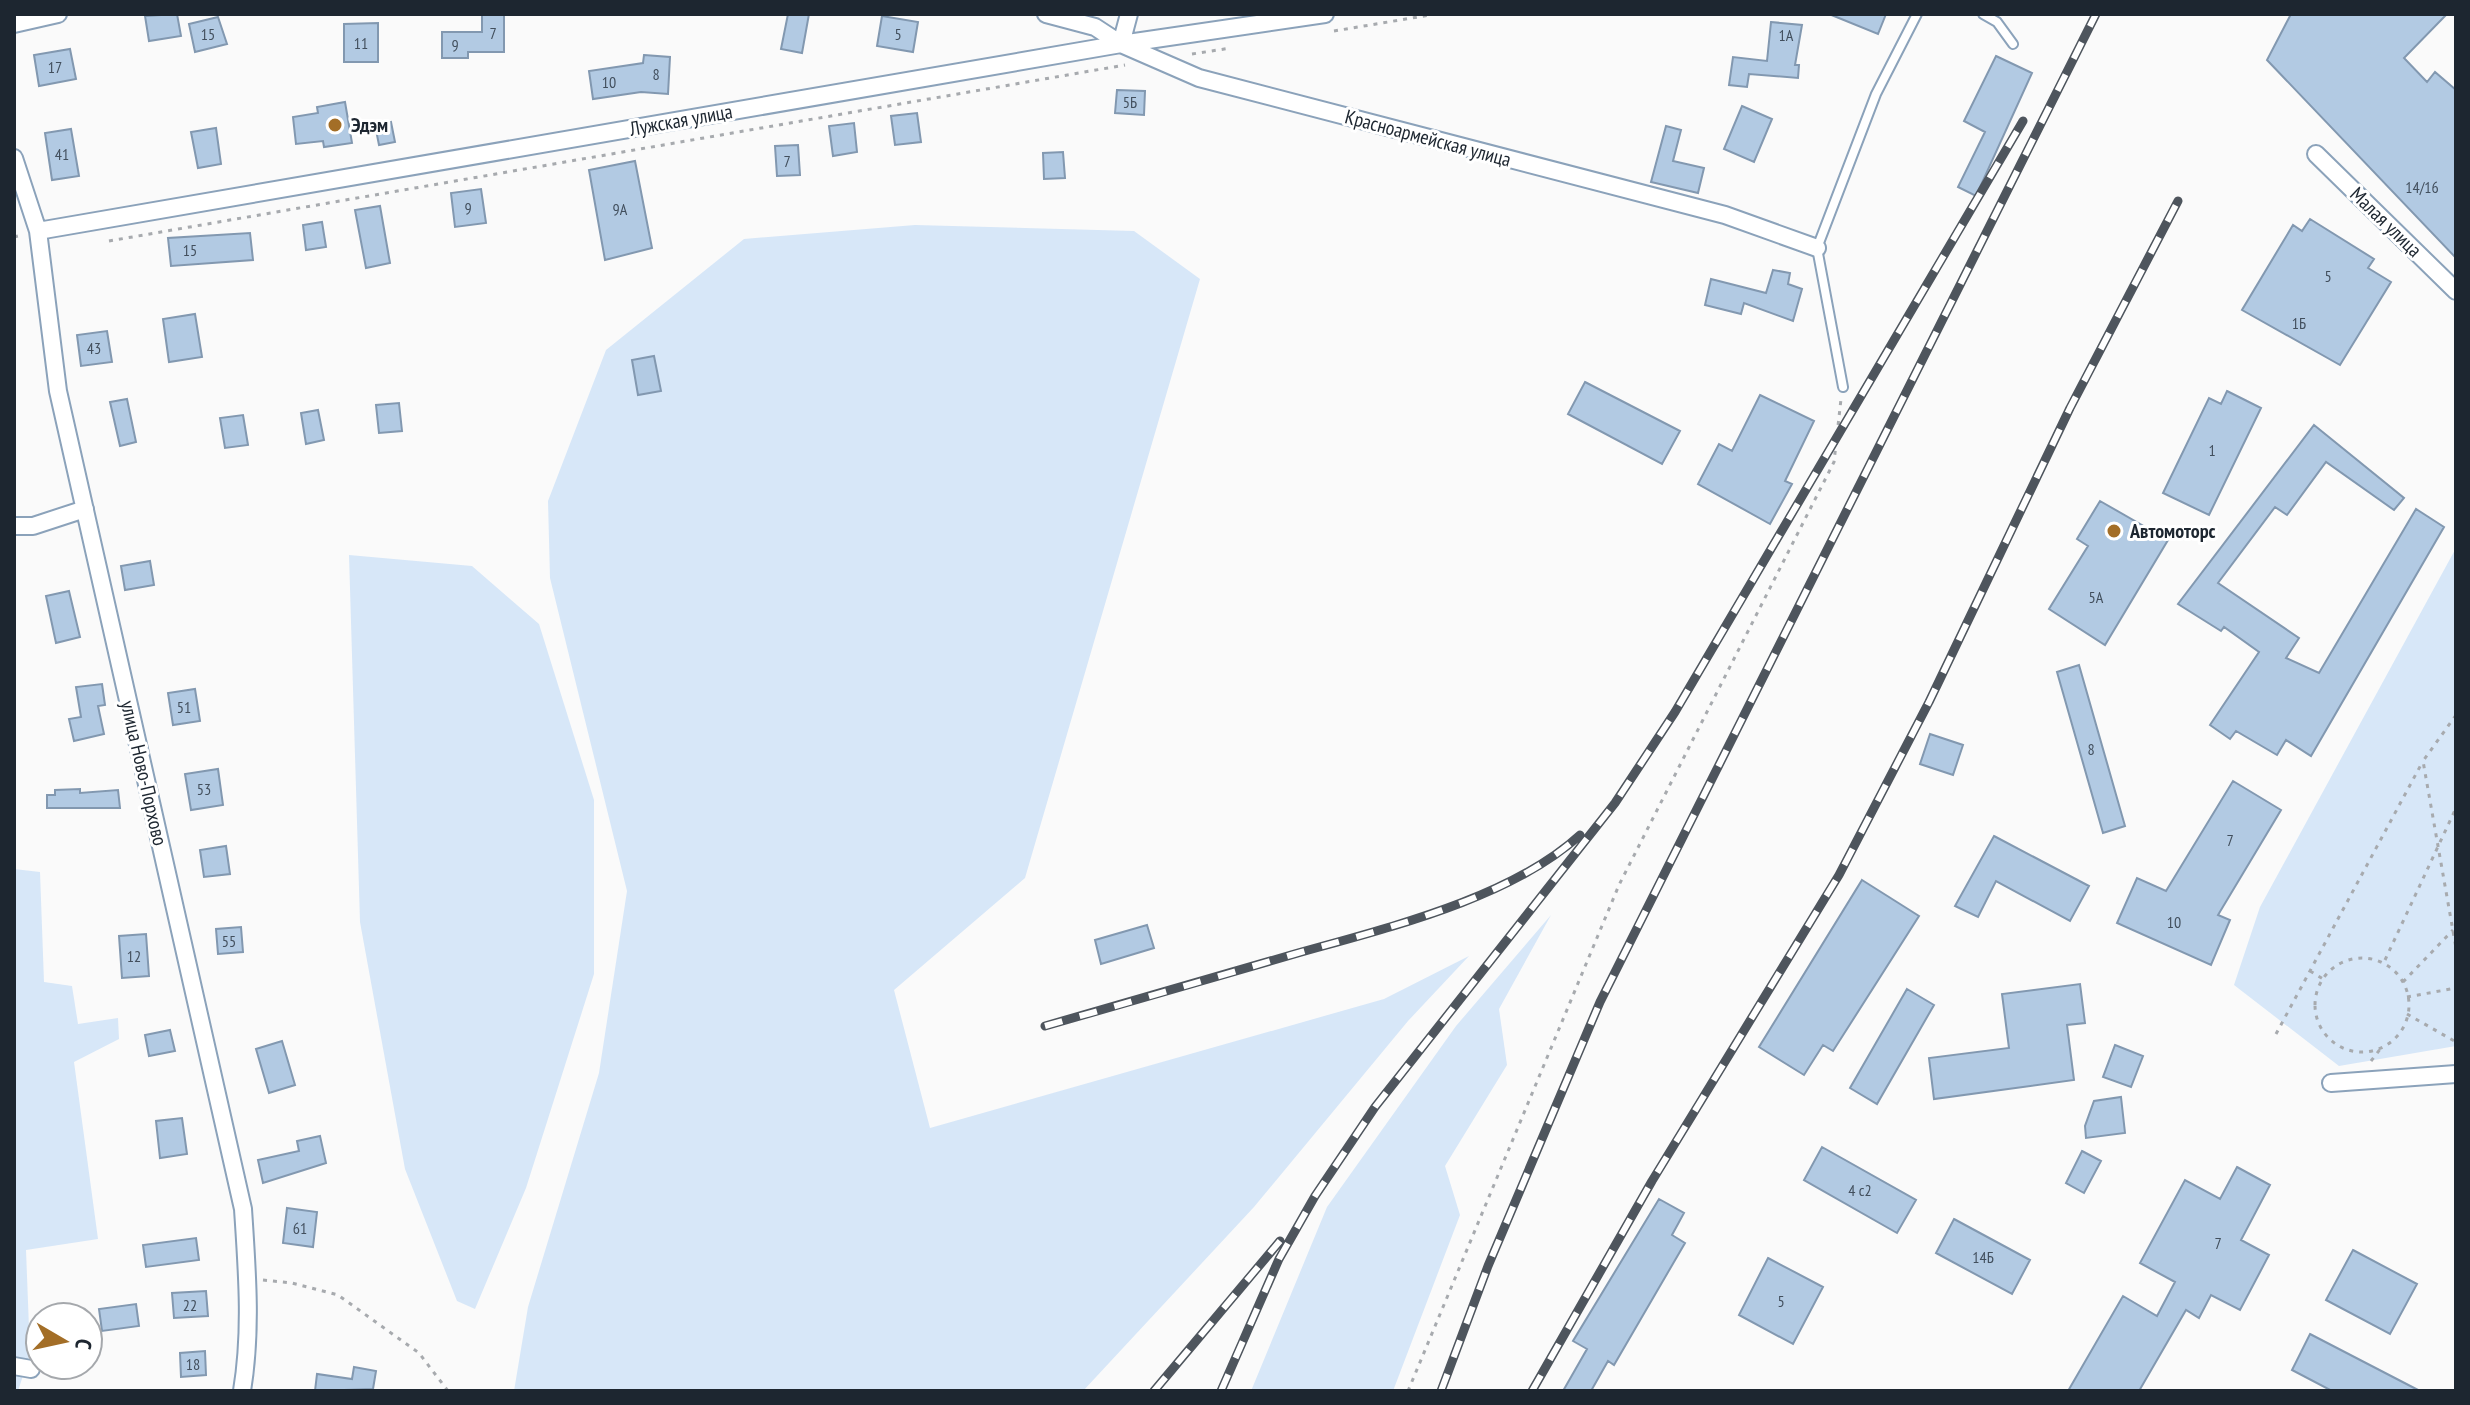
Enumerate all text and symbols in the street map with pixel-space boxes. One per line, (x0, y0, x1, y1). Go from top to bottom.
house number: 7 (489, 23, 497, 43)
house number: 15 (201, 24, 215, 44)
house number: 5 (894, 24, 902, 44)
house number: 1А (1779, 25, 1794, 45)
house number: 11 (354, 33, 368, 53)
house number: 9 (451, 35, 459, 55)
house number: 17 (48, 57, 62, 77)
house number: 8 (652, 64, 660, 84)
house number: 10 (602, 72, 616, 92)
house number: 5Б (1123, 92, 1137, 112)
street label: Лужская улица (627, 98, 734, 142)
street label: Красноармейская улица (1342, 103, 1514, 173)
place label: Эдэм (351, 112, 388, 138)
marker: Эдэм (326, 116, 344, 134)
house number: 41 (55, 144, 69, 164)
house number: 7 (783, 151, 791, 171)
house number: 14/16 (2405, 177, 2439, 197)
street label: Малая улица (2345, 181, 2427, 263)
house number: 9 (464, 198, 472, 218)
house number: 9А (613, 199, 628, 219)
house number: 15 (183, 240, 197, 260)
house number: 5 (2324, 266, 2332, 286)
house number: 1Б (2292, 313, 2306, 333)
house number: 43 (87, 338, 101, 358)
house number: 1 (2208, 440, 2216, 460)
place label: Автомоторс (2129, 518, 2216, 544)
marker: Автомоторс (2105, 522, 2123, 540)
house number: 5А (2089, 587, 2104, 607)
house number: 51 (177, 697, 191, 717)
street label: улица Ново-Порхово (115, 698, 173, 848)
house number: 8 (2087, 739, 2095, 759)
house number: 53 (197, 779, 211, 799)
house number: 7 (2226, 830, 2234, 850)
house number: 10 (2167, 912, 2181, 932)
house number: 55 (222, 931, 236, 951)
house number: 12 (127, 946, 141, 966)
house number: 4 с2 (1848, 1180, 1872, 1200)
house number: 61 (293, 1218, 307, 1238)
house number: 7 (2214, 1233, 2222, 1253)
house number: 14Б (1972, 1247, 1994, 1267)
house number: 5 (1777, 1291, 1785, 1311)
house number: 22 (183, 1295, 197, 1315)
north arrow (24, 1301, 104, 1381)
text: С (69, 1337, 98, 1351)
house number: 18 (186, 1354, 200, 1374)

